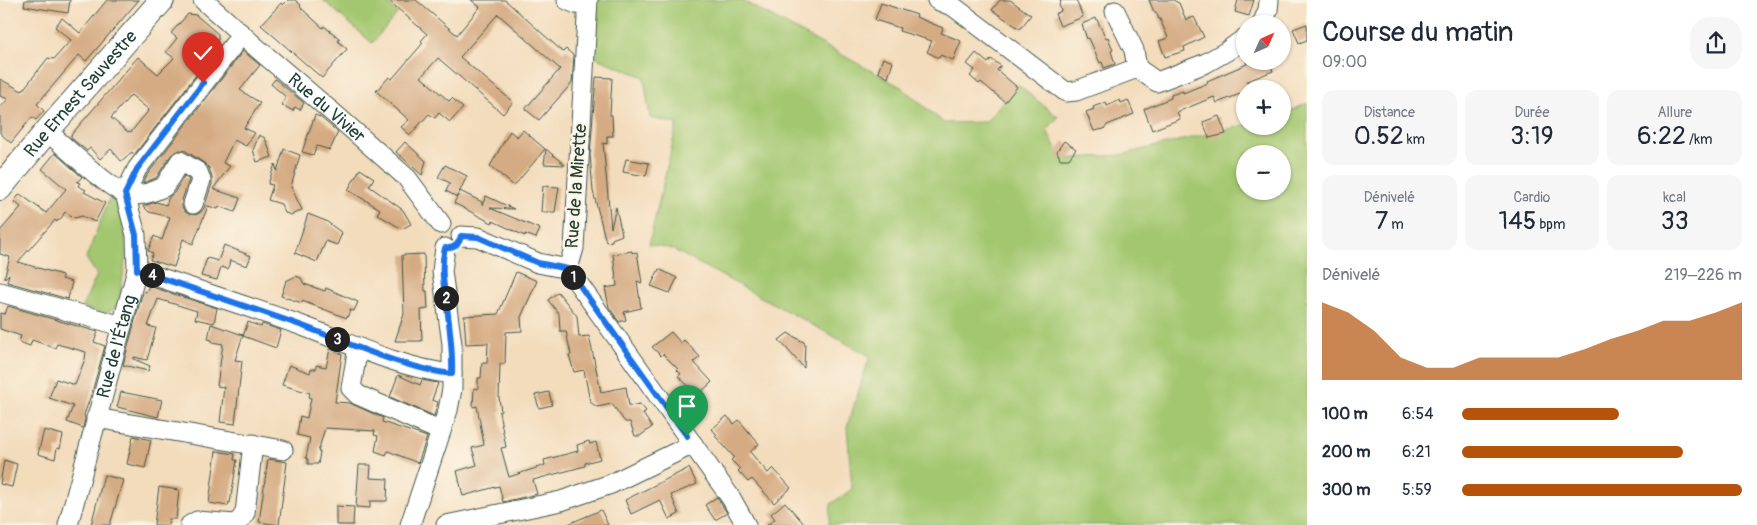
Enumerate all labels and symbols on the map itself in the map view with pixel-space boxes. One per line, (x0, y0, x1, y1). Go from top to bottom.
north arrow (1236, 15, 1291, 70)
street label: Rue Ernest Sauvestre (19, 25, 142, 162)
pin (182, 32, 224, 83)
street label: Rue du Vivier (283, 68, 370, 148)
street label: Rue de la Mirette (561, 123, 592, 249)
pin: 4 (140, 262, 164, 288)
pin: 1 (560, 264, 586, 290)
pin: 2 (434, 286, 458, 310)
street label: Rue de l'Étang (92, 292, 142, 401)
pin: 3 (324, 326, 350, 352)
pin (666, 385, 708, 436)

